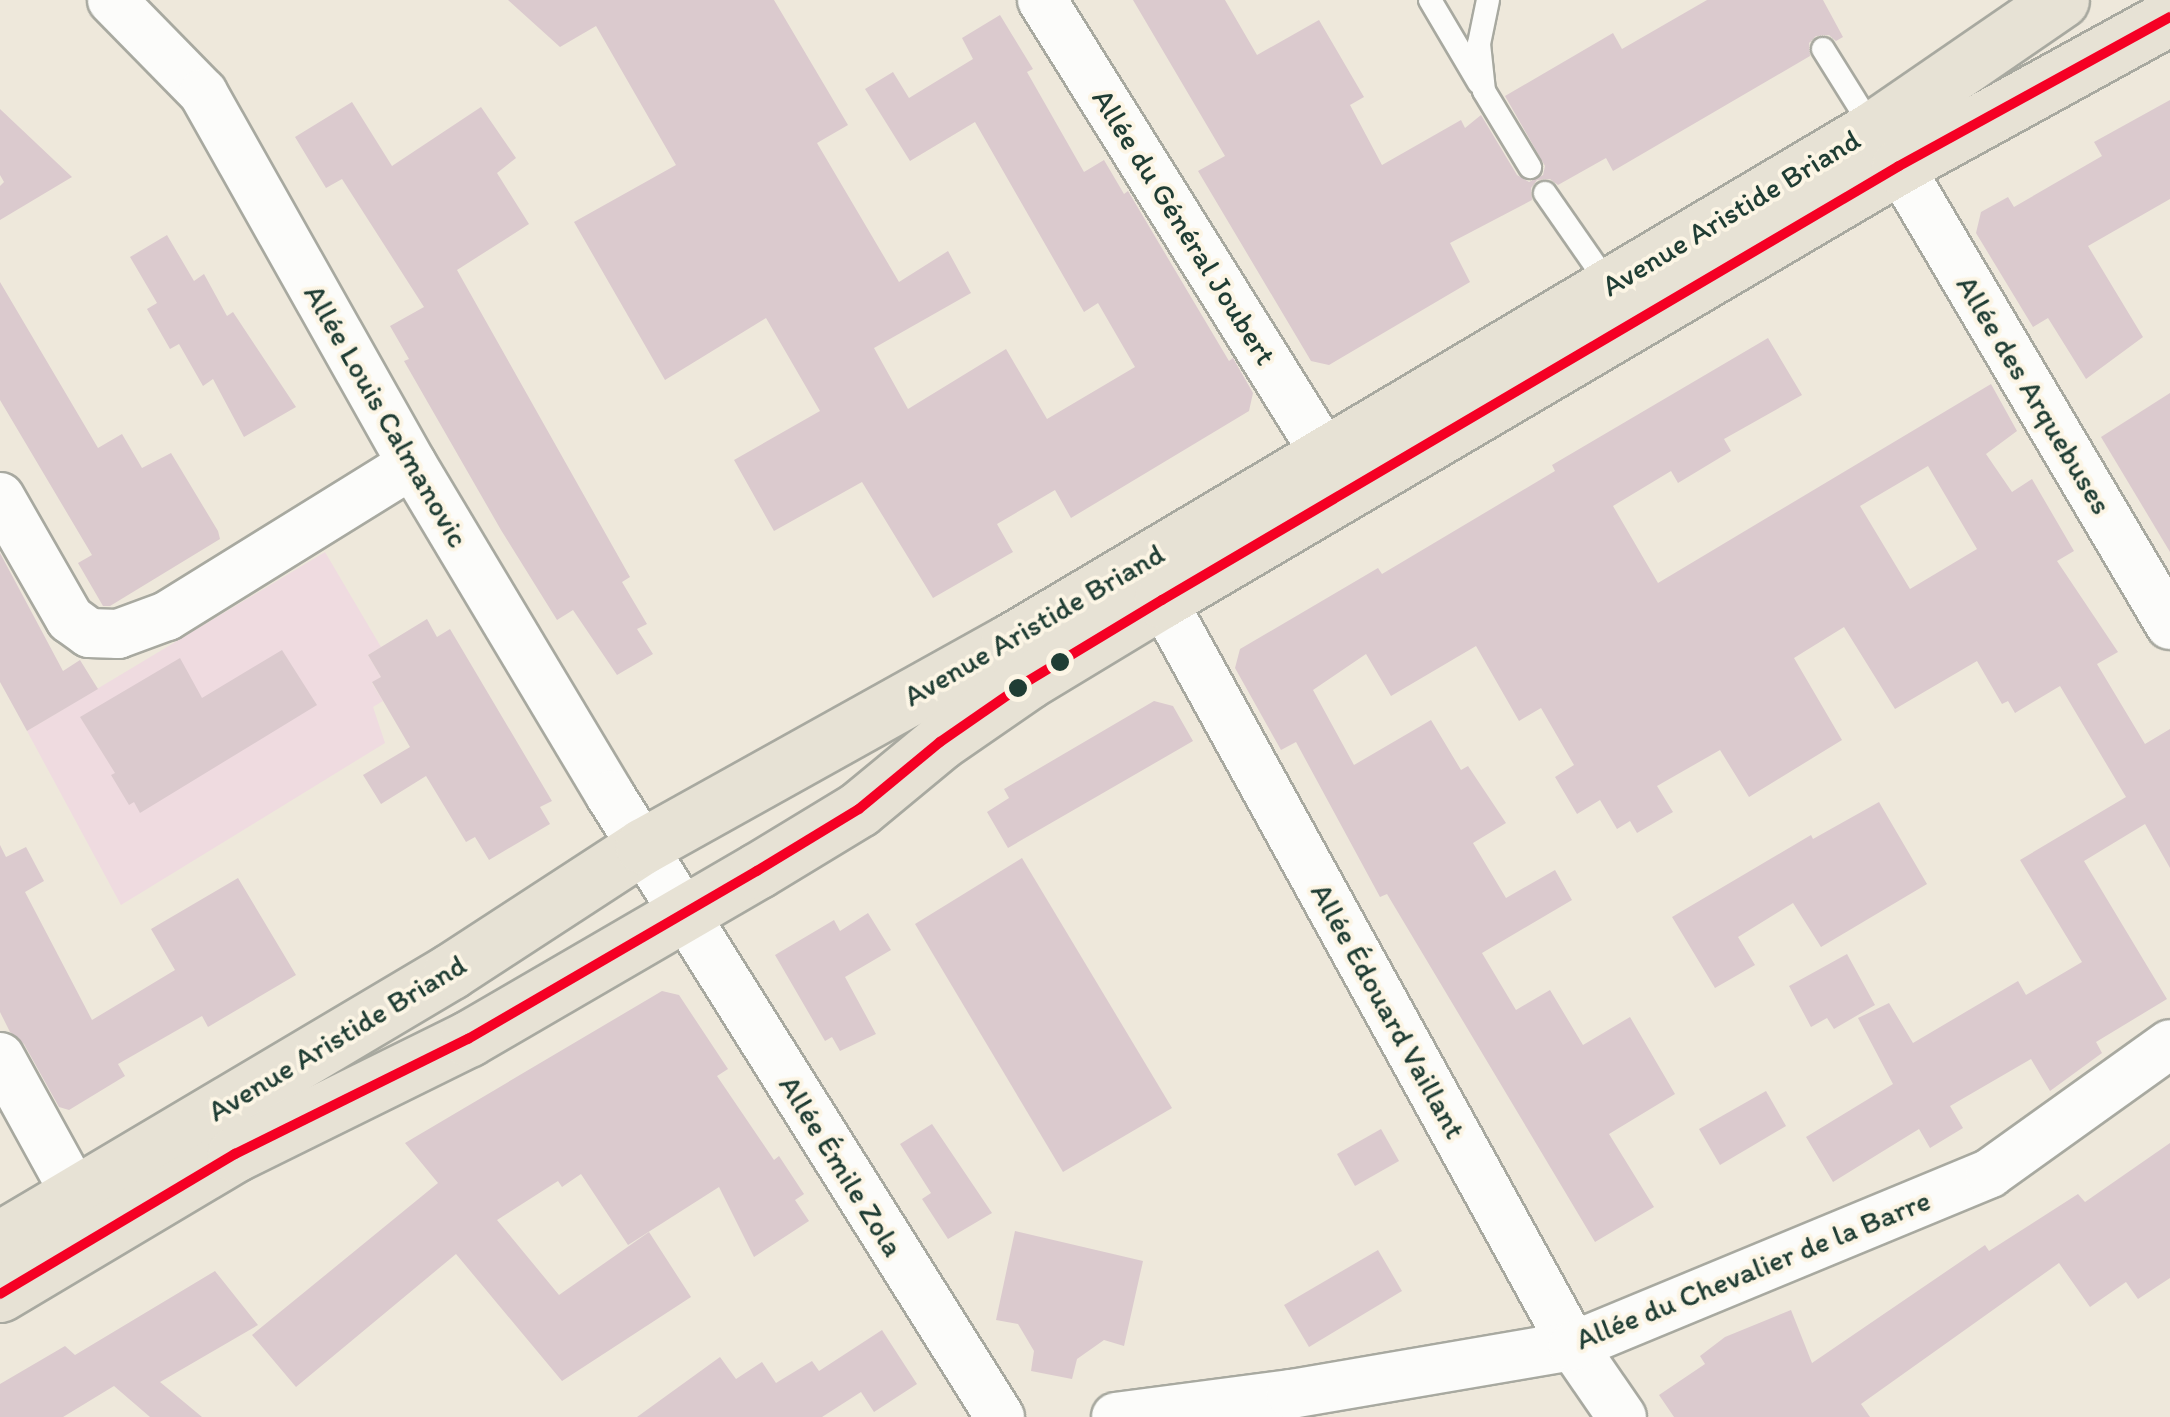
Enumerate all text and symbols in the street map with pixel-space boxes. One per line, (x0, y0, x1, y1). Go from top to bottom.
street label: Allée du Général Joubert (1084, 82, 1284, 372)
street label: Avenue Aristide Briand (1595, 121, 1867, 305)
street label: Allée des Arquebuses (1948, 269, 2120, 521)
street label: Allée Louis Calmanovic (296, 279, 476, 553)
street label: Avenue Aristide Briand (897, 536, 1171, 714)
unlabelled marker (1050, 652, 1070, 672)
unlabelled marker (1008, 678, 1028, 698)
street label: Allée Édouard Vaillant (1303, 877, 1473, 1145)
street label: Avenue Aristide Briand (201, 946, 473, 1130)
street label: Allée Émile Zola (771, 1069, 911, 1263)
street label: Allée du Chevalier de la Barre (1570, 1182, 1936, 1358)

